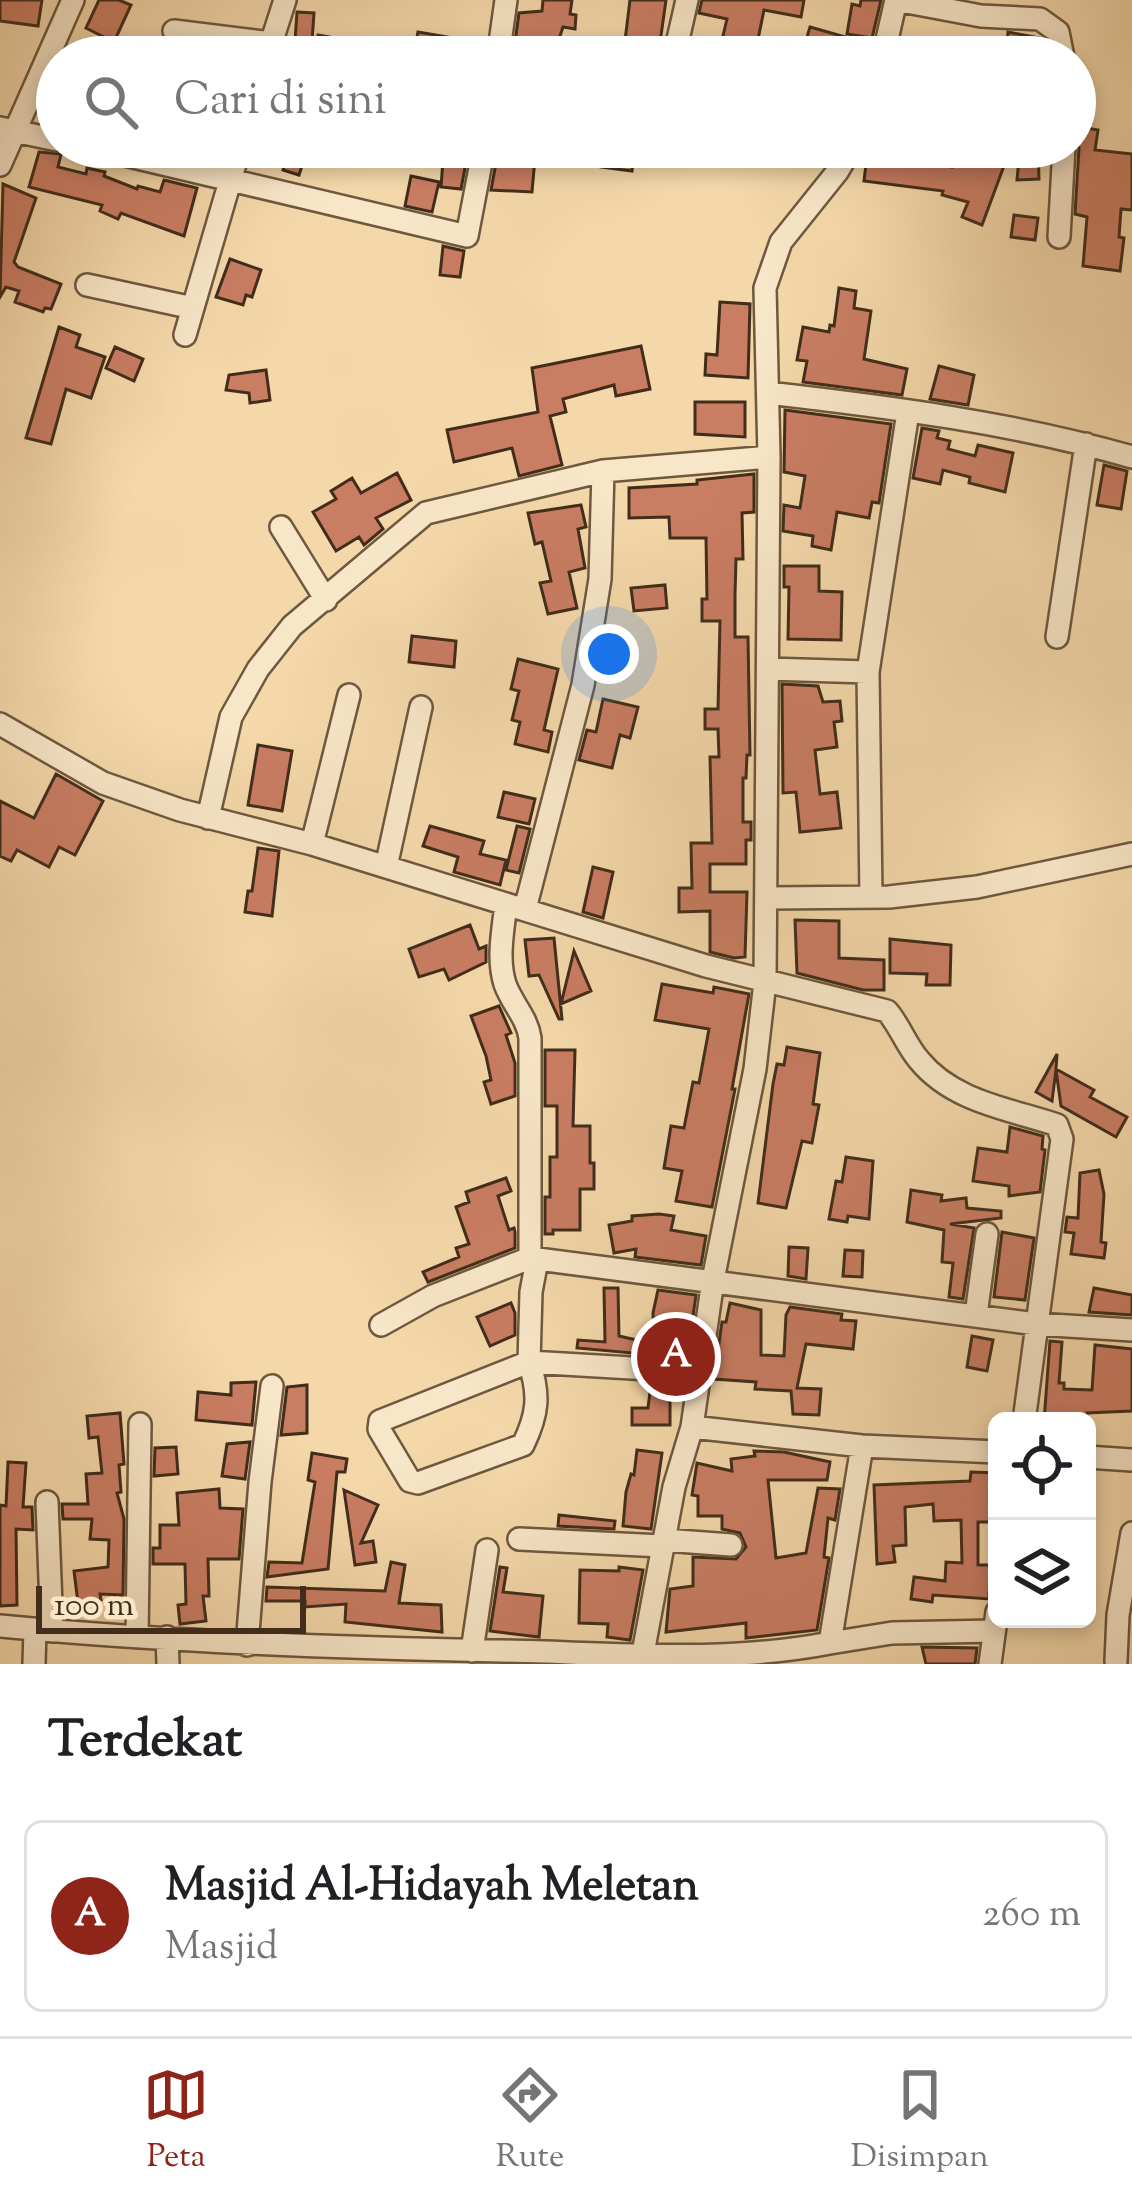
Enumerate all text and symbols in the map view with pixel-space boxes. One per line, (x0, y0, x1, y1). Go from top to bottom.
search box (36, 36, 1096, 168)
icon: search (78, 69, 144, 135)
text: Cari di sini (174, 70, 387, 135)
your location (579, 624, 639, 684)
pin: A (637, 1312, 715, 1402)
map controls (988, 1412, 1096, 1628)
button: locate (988, 1412, 1096, 1520)
button: layers (988, 1520, 1096, 1628)
scale bar (36, 1580, 306, 1633)
text: 100 m (54, 1583, 134, 1631)
text: Terdekat (48, 1706, 242, 1779)
text: Masjid Al-Hidayah Meletan (165, 1856, 699, 1921)
text: A (74, 1888, 106, 1944)
text: 260 m (982, 1888, 1081, 1944)
text: Masjid (165, 1921, 278, 1977)
tab: Peta (143, 2062, 209, 2182)
tab: Rute (496, 2062, 564, 2182)
tab: Disimpan (851, 2062, 989, 2182)

